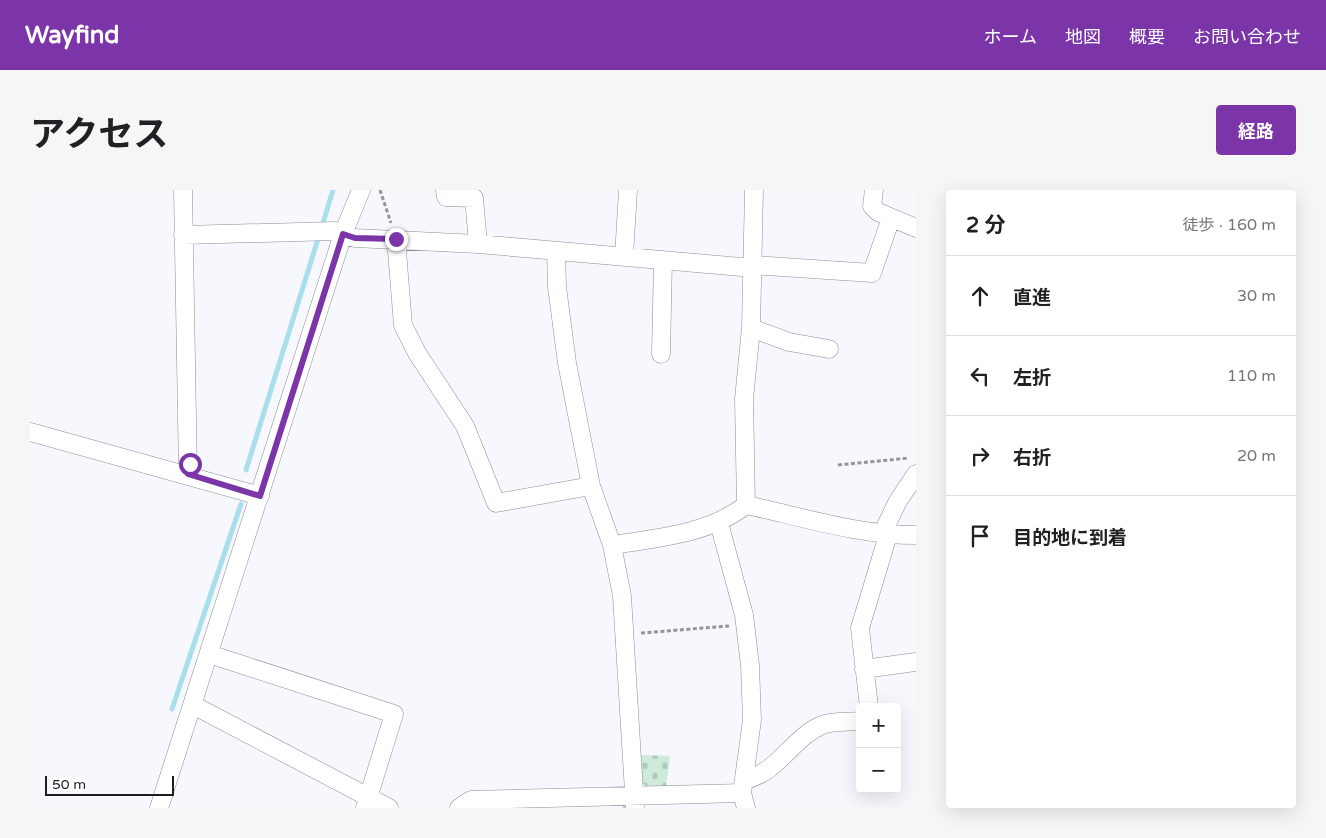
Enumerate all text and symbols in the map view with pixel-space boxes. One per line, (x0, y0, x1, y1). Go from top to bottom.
text: Wayfind (25, 21, 120, 50)
text: ホーム (984, 26, 1037, 48)
text: 地図 (1065, 26, 1101, 48)
text: 概要 (1129, 26, 1165, 48)
text: お問い合わせ (1193, 26, 1301, 48)
button: 経路 (1216, 105, 1296, 155)
text: アクセス (30, 114, 168, 156)
text: 2 分 (966, 213, 1006, 238)
text: 徒歩 · 160 m (1183, 215, 1276, 235)
route end (385, 228, 408, 251)
icon: ahead (966, 282, 994, 310)
text: 30 m (1237, 286, 1276, 306)
text: 直進 (1013, 287, 1051, 309)
icon: left (966, 362, 994, 390)
text: 110 m (1227, 366, 1276, 386)
text: 左折 (1013, 367, 1051, 389)
icon: right (966, 442, 994, 470)
text: 20 m (1237, 446, 1276, 466)
text: 右折 (1013, 447, 1051, 469)
route start (179, 453, 202, 476)
icon: arrive (966, 522, 994, 550)
text: 目的地に到着 (1013, 527, 1127, 549)
map controls (856, 703, 901, 793)
button: + (856, 703, 901, 748)
button: − (856, 748, 901, 793)
scale bar (45, 773, 174, 796)
text: 50 m (52, 776, 86, 793)

